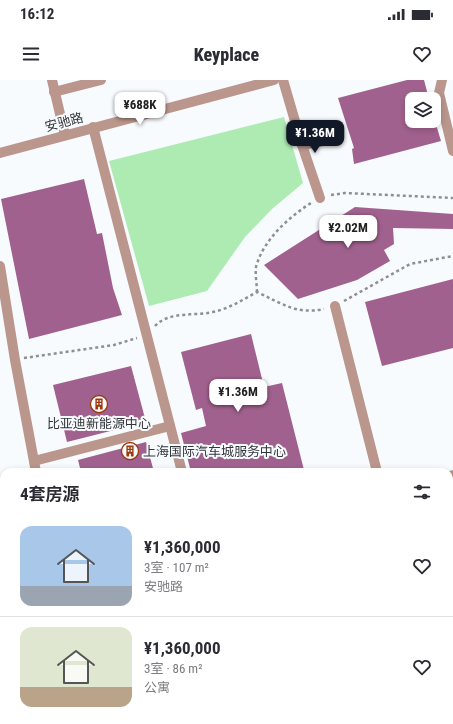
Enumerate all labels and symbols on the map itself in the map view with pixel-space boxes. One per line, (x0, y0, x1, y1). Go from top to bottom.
pin: ¥688K (112, 92, 168, 126)
street label: 安驰路 (43, 110, 85, 134)
pin: ¥1.36M (282, 120, 348, 154)
pin: ¥2.02M (315, 215, 381, 249)
pin: ¥1.36M (205, 379, 271, 413)
building icon: 比亚迪新能源中心 (89, 394, 109, 414)
place label: 比亚迪新能源中心 (47, 416, 151, 431)
building icon: 上海国际汽车城服务中心 (120, 441, 140, 461)
place label: 上海国际汽车城服务中心 (143, 444, 286, 459)

